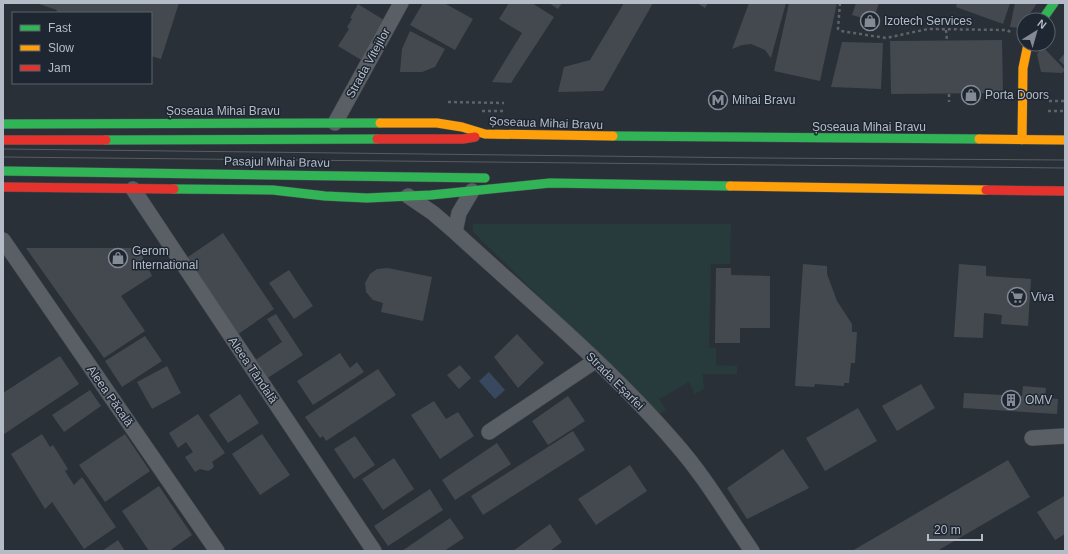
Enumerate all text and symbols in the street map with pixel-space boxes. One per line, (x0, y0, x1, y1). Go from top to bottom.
shop icon: Izotech Services (859, 10, 881, 32)
legend (12, 12, 152, 84)
north arrow (1016, 12, 1056, 52)
place label: Izotech Services (884, 14, 972, 28)
text: N (1035, 17, 1049, 31)
text: Fast (48, 21, 72, 35)
street label: Strada Vitejilor (343, 26, 393, 100)
text: Slow (48, 41, 74, 55)
text: Jam (48, 61, 71, 75)
shop icon: Porta Doors (960, 84, 982, 106)
place label: Porta Doors (985, 88, 1049, 102)
metro station icon: Mihai Bravu (707, 89, 729, 111)
place label: Mihai Bravu (732, 93, 795, 107)
street label: Șoseaua Mihai Bravu (166, 104, 280, 118)
street label: Șoseaua Mihai Bravu (489, 114, 603, 132)
street label: Șoseaua Mihai Bravu (812, 120, 926, 134)
street label: Pasajul Mihai Bravu (224, 154, 330, 170)
place label: Gerom International (132, 244, 198, 272)
shop icon: Gerom International (107, 247, 129, 269)
supermarket icon: Viva (1006, 286, 1028, 308)
place label: Viva (1031, 290, 1054, 304)
street label: Aleea Tândală (226, 334, 281, 406)
street label: Strada Eșarfei (583, 349, 647, 413)
street label: Aleea Păcală (84, 363, 136, 429)
building icon: OMV (1000, 389, 1022, 411)
place label: OMV (1025, 393, 1052, 407)
scale bar (928, 516, 982, 542)
text: 20 m (934, 523, 961, 537)

